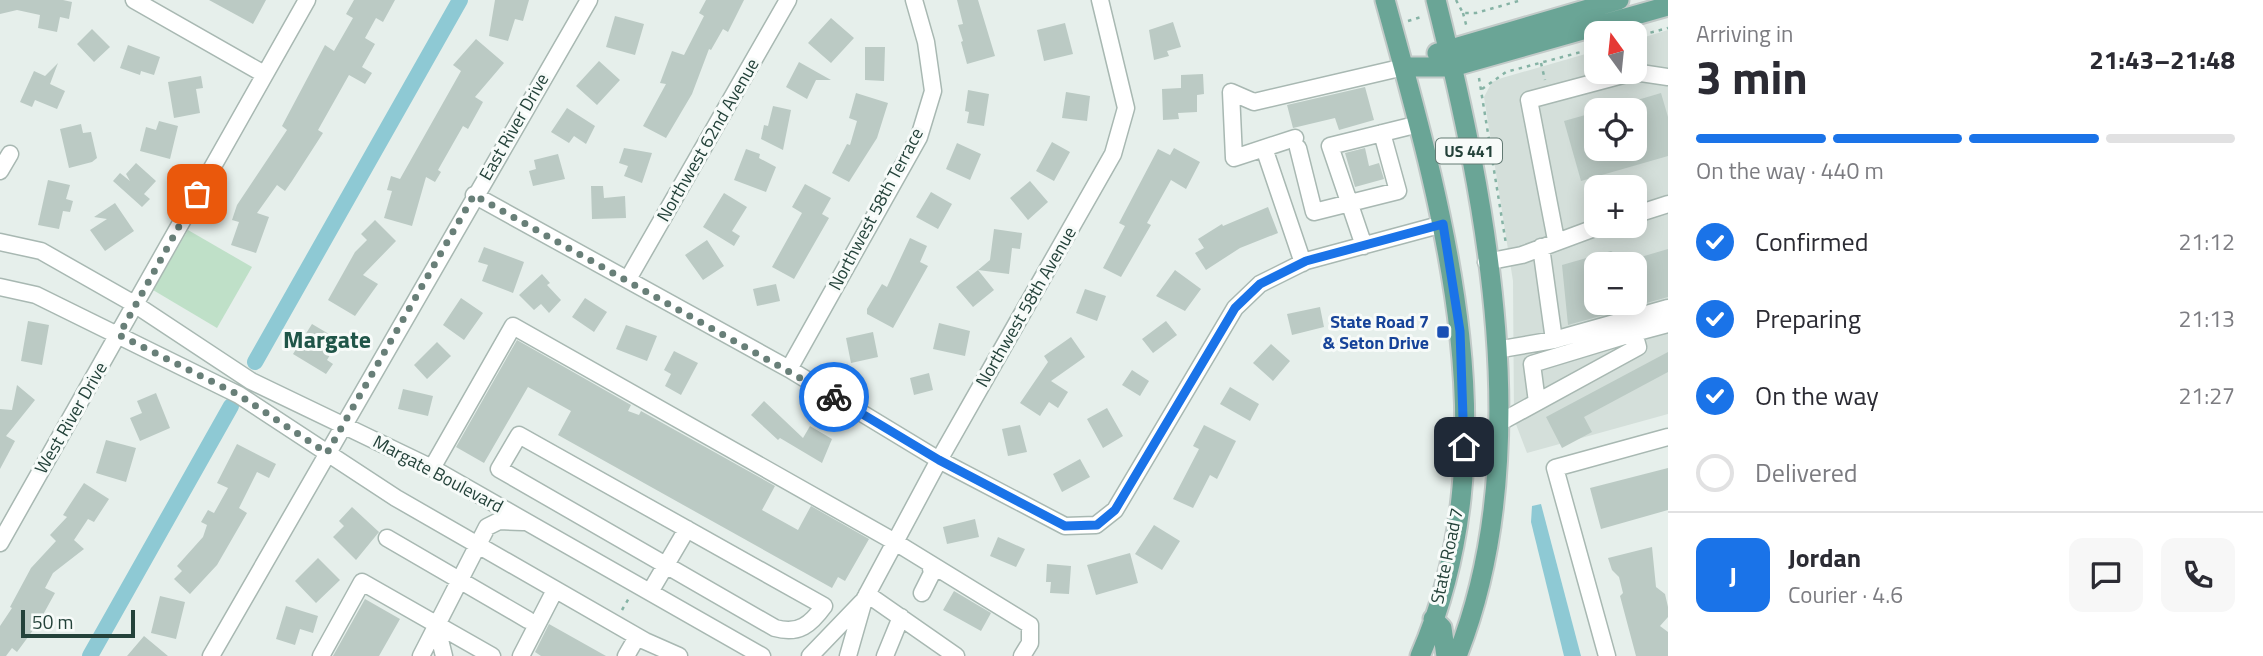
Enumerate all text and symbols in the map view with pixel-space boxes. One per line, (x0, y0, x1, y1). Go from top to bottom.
text: Arriving in (1696, 16, 1793, 51)
north arrow (1584, 21, 1647, 84)
map controls (1584, 21, 1647, 315)
text: 21:43–21:48 (2089, 40, 2235, 79)
text: 3 min (1696, 42, 1808, 112)
street label: Northwest 62nd Avenue (650, 53, 765, 226)
street label: East River Drive (472, 68, 555, 185)
button: locate (1584, 98, 1647, 161)
street label: Northwest 58th Terrace (821, 123, 930, 295)
road number: US 441 (1436, 139, 1502, 164)
text: On the way · 440 m (1696, 153, 1884, 188)
pin (167, 164, 227, 224)
icon: bag (178, 175, 216, 213)
button: + (1584, 175, 1647, 238)
street label: Northwest 58th Avenue (969, 221, 1083, 392)
text: Confirmed (1755, 222, 1869, 261)
icon: check (1696, 223, 1734, 261)
text: 21:12 (2178, 224, 2235, 259)
button: − (1584, 252, 1647, 315)
text: Preparing (1755, 299, 1861, 338)
icon: check (1696, 300, 1734, 338)
text: 21:13 (2178, 301, 2235, 336)
place label: State Road 7 & Seton Drive (1323, 308, 1429, 356)
district label: Margate (283, 321, 371, 357)
marker: State Road 7 & Seton Drive (1435, 324, 1451, 340)
street label: West River Drive (28, 357, 114, 479)
courier (799, 362, 869, 432)
text: On the way (1755, 376, 1879, 415)
icon: check (1696, 377, 1734, 415)
icon: bike (815, 378, 853, 416)
text: 21:27 (2178, 378, 2235, 413)
pin (1434, 417, 1494, 477)
street label: Margate Boulevard (368, 428, 508, 519)
icon: home (1445, 428, 1483, 466)
text: Delivered (1755, 453, 1858, 492)
street label: State Road 7 (1423, 505, 1470, 606)
text: Jordan (1788, 538, 1861, 577)
button: chat (2069, 538, 2143, 612)
button: phone (2161, 538, 2235, 612)
text: J (1729, 556, 1737, 595)
text: Courier · 4.6 (1788, 577, 1903, 612)
scale bar (21, 607, 135, 639)
text: 50 m (32, 607, 73, 636)

